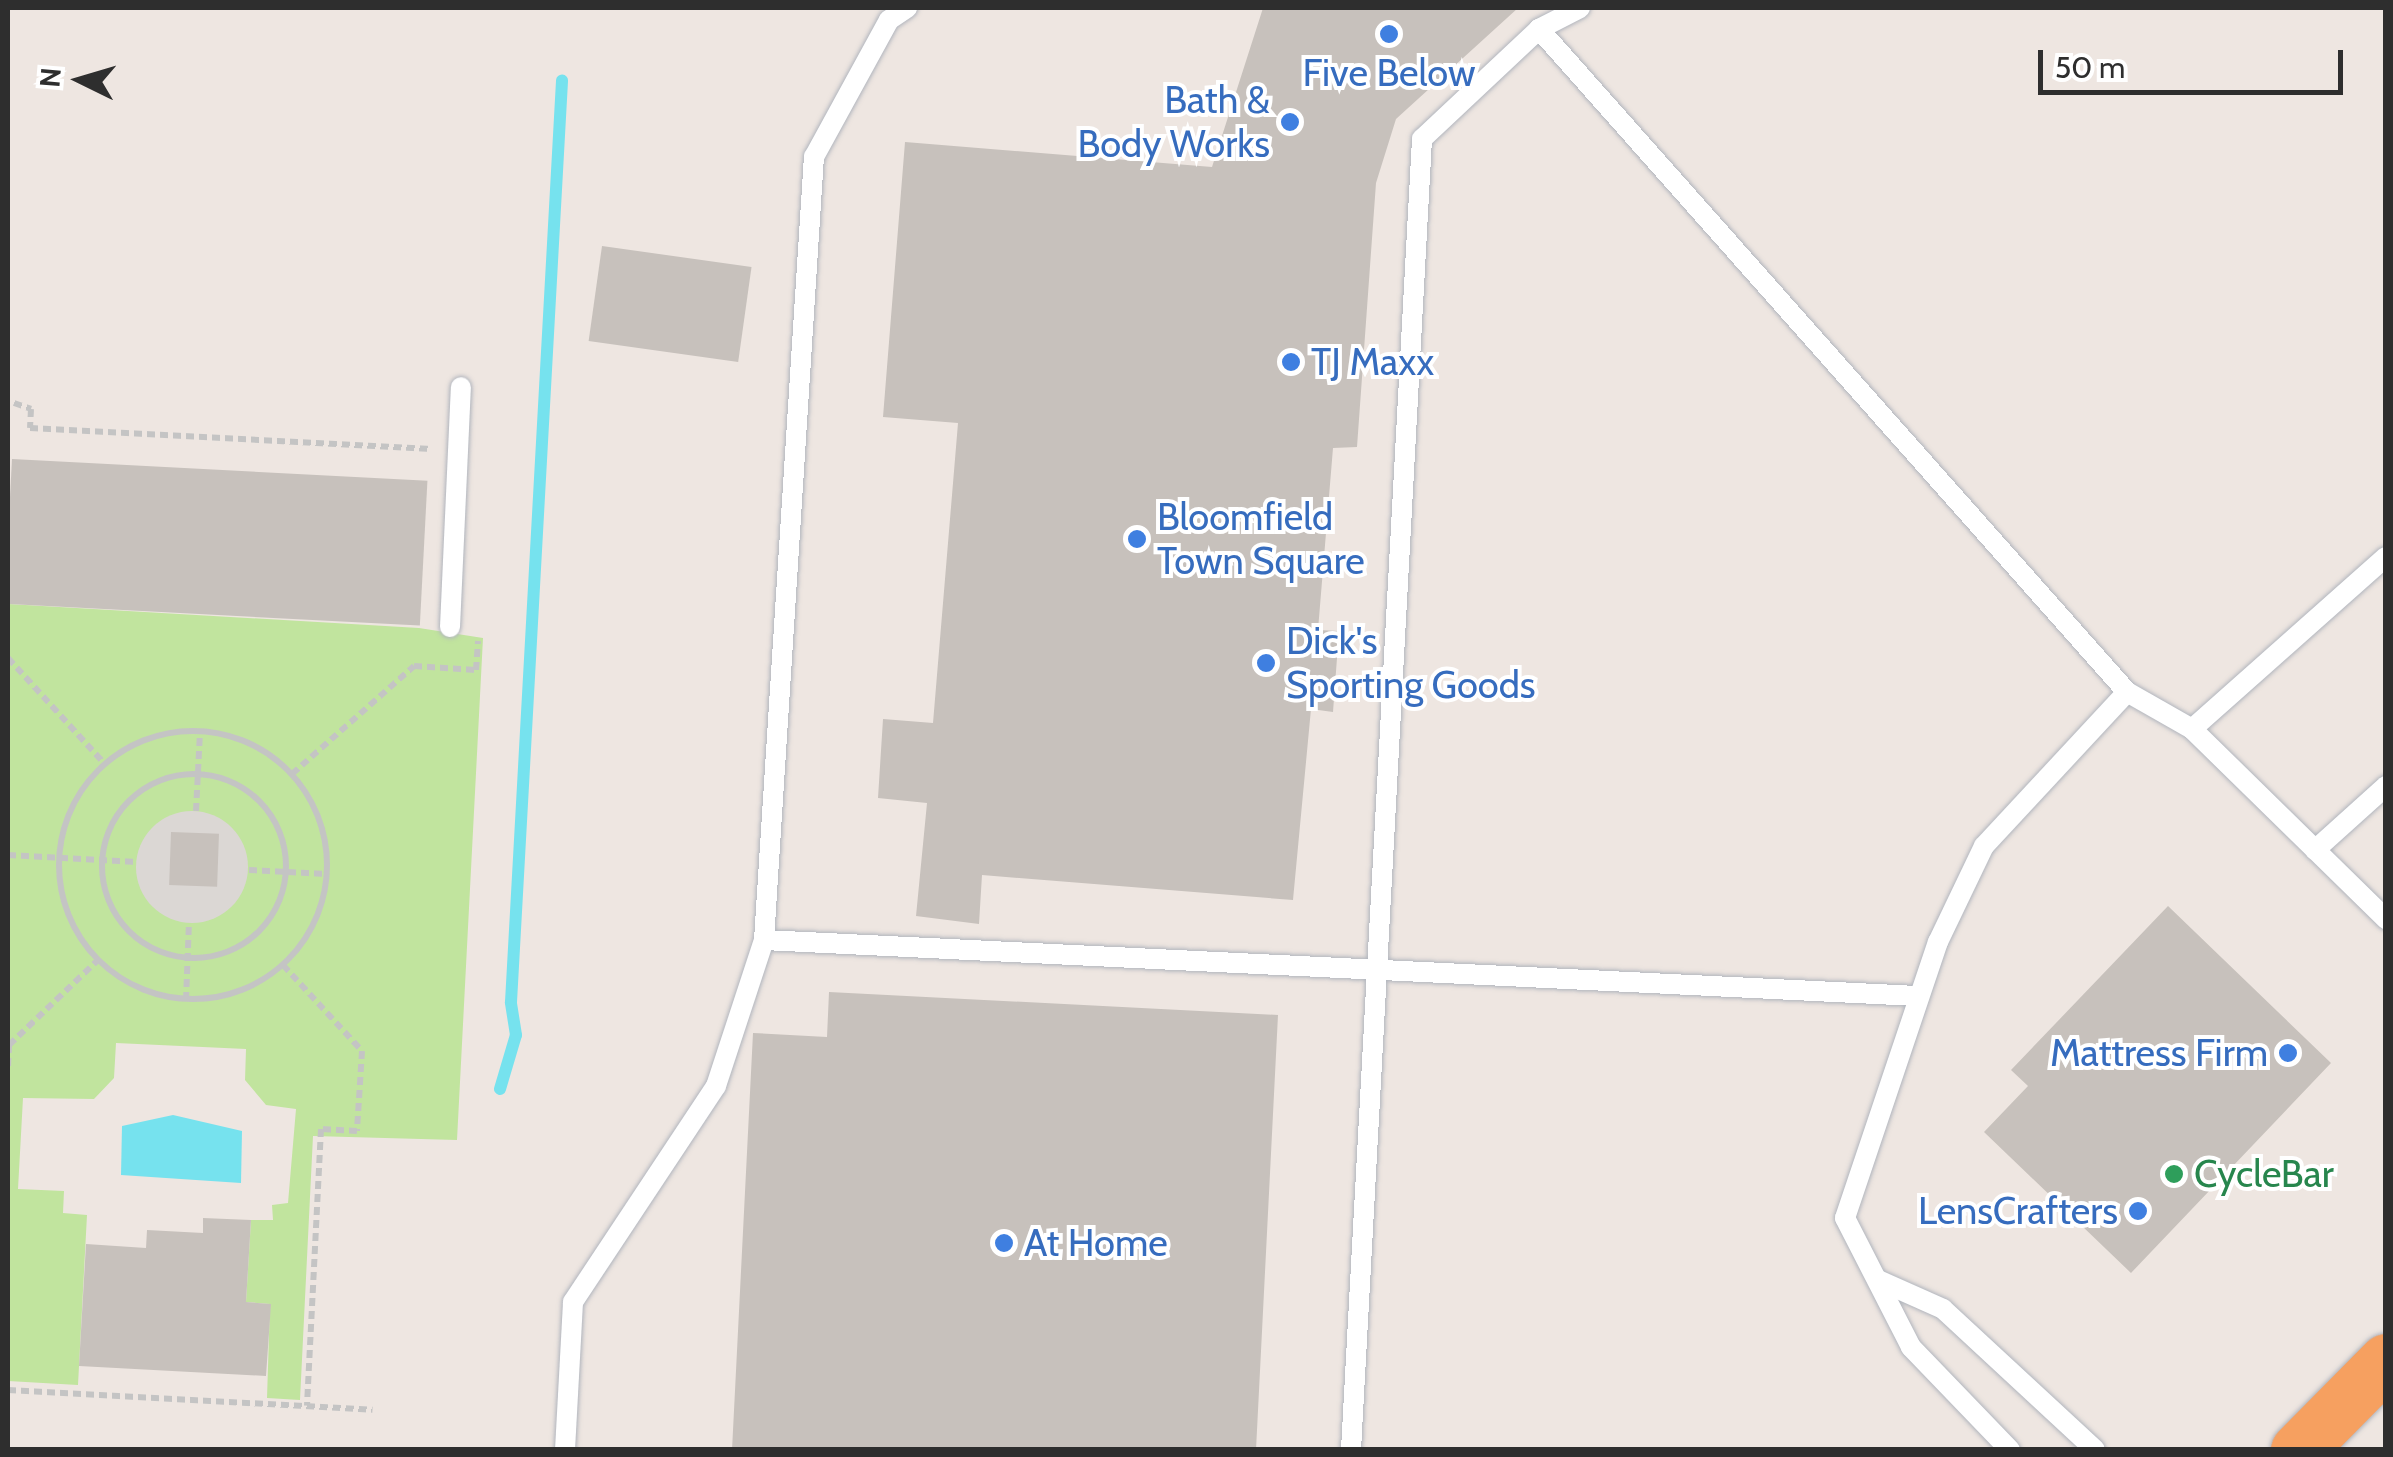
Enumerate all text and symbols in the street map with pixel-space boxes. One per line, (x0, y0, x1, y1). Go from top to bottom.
marker: Five Below (1378, 23, 1400, 45)
north arrow (30, 30, 130, 130)
scale bar (2043, 30, 2348, 92)
text: 50 m (2055, 49, 2125, 86)
place label: Five Below (1302, 50, 1476, 96)
text: N (32, 66, 68, 89)
place label: Bath & Body Works (1077, 77, 1270, 166)
marker: Bath & Body Works (1279, 111, 1301, 133)
place label: TJ Maxx (1311, 339, 1434, 385)
marker: TJ Maxx (1280, 351, 1302, 373)
place label: Bloomfield Town Square (1157, 494, 1365, 584)
marker: Bloomfield Town Square (1126, 528, 1148, 550)
place label: Dick's Sporting Goods (1286, 618, 1536, 708)
marker: Dick's Sporting Goods (1255, 652, 1277, 674)
place label: Mattress Firm (2050, 1030, 2268, 1076)
marker: Mattress Firm (2277, 1042, 2299, 1064)
place label: CycleBar (2194, 1151, 2334, 1197)
marker: CycleBar (2163, 1163, 2185, 1185)
place label: LensCrafters (1918, 1188, 2118, 1234)
marker: LensCrafters (2127, 1200, 2149, 1222)
place label: At Home (1024, 1220, 1168, 1266)
marker: At Home (993, 1232, 1015, 1254)

